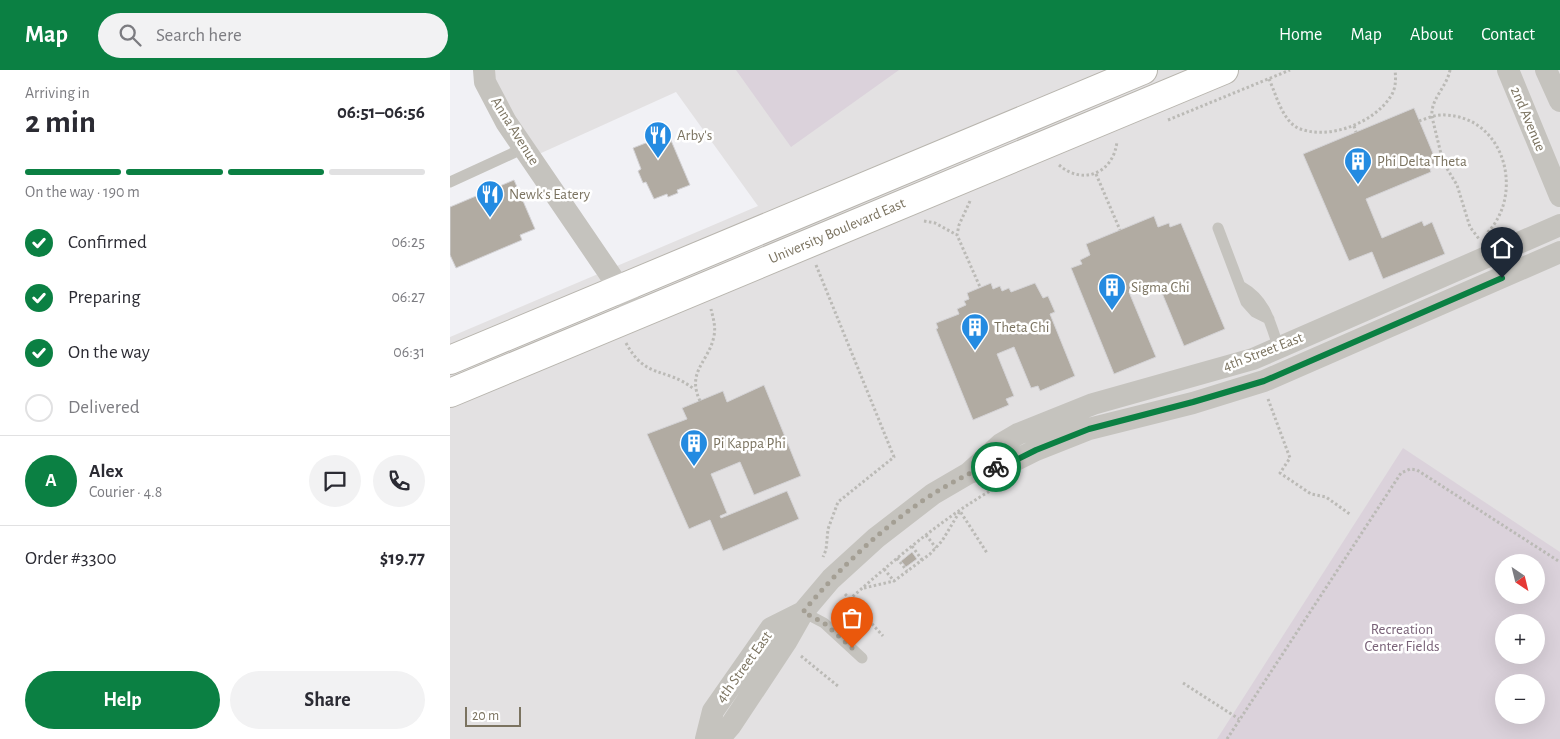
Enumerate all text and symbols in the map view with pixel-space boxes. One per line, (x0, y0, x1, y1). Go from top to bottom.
search box (98, 13, 448, 58)
icon: search (116, 21, 144, 49)
text: Map (25, 23, 68, 47)
text: Search here (156, 26, 242, 45)
text: Home (1279, 26, 1322, 44)
text: Map (1350, 26, 1382, 44)
text: About (1410, 26, 1453, 44)
text: Contact (1481, 26, 1535, 44)
text: Arriving in (25, 85, 90, 101)
street label: 2nd Avenue (1508, 85, 1548, 154)
street label: Anna Avenue (488, 94, 542, 168)
text: 06:51–06:56 (337, 103, 425, 122)
text: 2 min (25, 106, 96, 138)
restaurant icon: Arby's (643, 120, 673, 159)
place label: Arby's (677, 128, 712, 143)
building icon: Phi Delta Theta (1343, 146, 1373, 185)
place label: Phi Delta Theta (1377, 154, 1467, 169)
restaurant icon: Newk's Eatery (475, 179, 505, 218)
text: On the way · 190 m (25, 184, 140, 200)
place label: Newk's Eatery (509, 187, 591, 202)
street label: University Boulevard East (766, 195, 908, 267)
pin (1481, 227, 1523, 278)
icon: check (25, 229, 53, 257)
text: Confirmed (68, 233, 147, 252)
text: 06:25 (391, 234, 425, 250)
icon: home (1488, 234, 1516, 262)
building icon: Sigma Chi (1097, 272, 1127, 311)
place label: Sigma Chi (1131, 280, 1190, 295)
icon: check (25, 284, 53, 312)
text: Preparing (68, 288, 141, 307)
text: 06:27 (391, 289, 425, 305)
building icon: Theta Chi (960, 312, 990, 351)
place label: Theta Chi (994, 320, 1049, 335)
street label: 4th Street East (1221, 330, 1305, 374)
icon: check (25, 339, 53, 367)
text: On the way (68, 343, 150, 362)
text: 06:31 (393, 344, 425, 360)
text: Delivered (68, 398, 140, 417)
building icon: Pi Kappa Phi (679, 428, 709, 467)
place label: Pi Kappa Phi (713, 436, 786, 451)
courier (971, 442, 1021, 492)
icon: bike (982, 453, 1010, 481)
button: chat (309, 455, 361, 507)
button: phone (373, 455, 425, 507)
text: Alex (89, 462, 123, 481)
text: A (45, 471, 57, 490)
text: Courier · 4.8 (89, 484, 162, 500)
text: Order #3300 (25, 549, 117, 568)
text: $19.77 (380, 549, 425, 568)
north arrow (1495, 554, 1545, 604)
map controls (1495, 554, 1545, 724)
pin (831, 597, 873, 648)
icon: bag (838, 604, 866, 632)
button: + (1495, 614, 1545, 664)
park label: Recreation Center Fields (1364, 622, 1440, 654)
street label: 4th Street East (713, 628, 775, 705)
button: Help (25, 671, 220, 729)
button: Share (230, 671, 425, 729)
button: − (1495, 674, 1545, 724)
scale bar (465, 704, 521, 727)
text: 20 m (472, 709, 499, 723)

